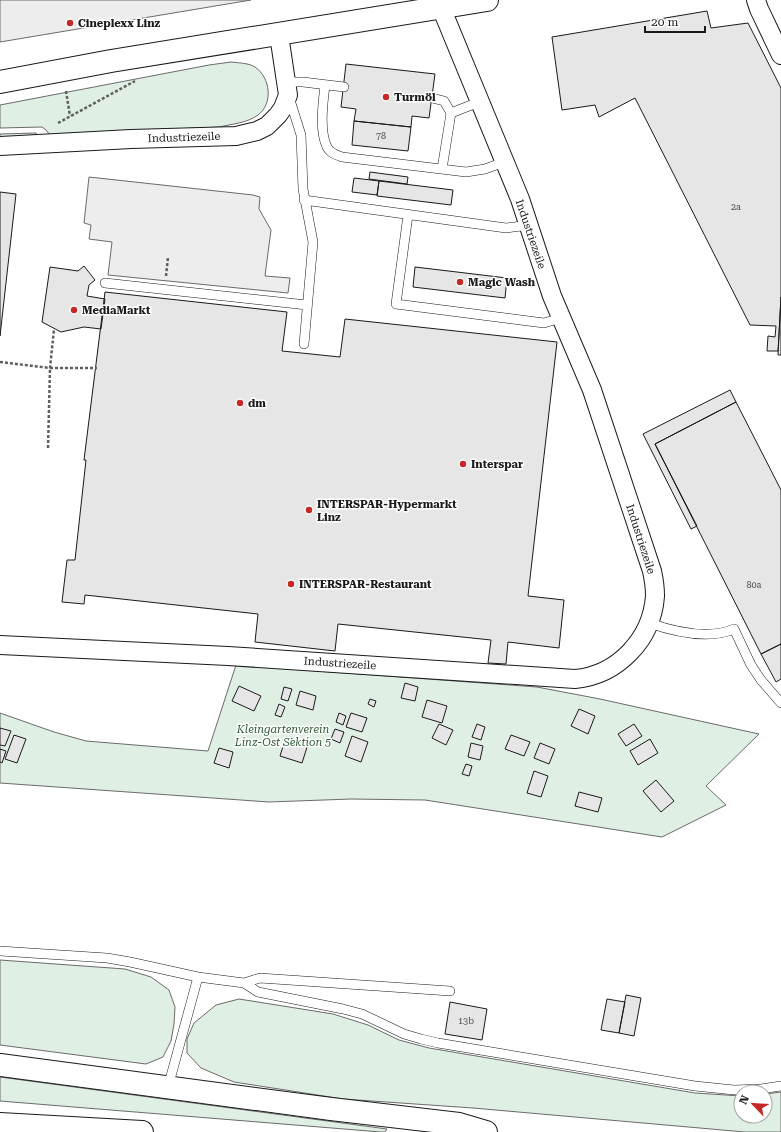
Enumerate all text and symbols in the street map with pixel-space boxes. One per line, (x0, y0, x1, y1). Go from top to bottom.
scale bar (645, 8, 705, 34)
text: 20 m (651, 15, 678, 29)
place label: Cineplexx Linz (78, 17, 161, 30)
marker: Cineplexx Linz (65, 18, 75, 28)
place label: Turmöl (394, 91, 436, 104)
marker: Turmöl (381, 92, 391, 102)
street label: Industriezeile (147, 130, 221, 145)
house number: 78 (376, 131, 386, 141)
street label: Industriezeile (513, 198, 548, 271)
house number: 2a (731, 202, 741, 212)
place label: Magic Wash (468, 276, 536, 289)
marker: Magic Wash (455, 277, 465, 287)
place label: MediaMarkt (82, 304, 151, 317)
marker: MediaMarkt (69, 305, 79, 315)
place label: dm (248, 397, 266, 410)
marker: dm (235, 398, 245, 408)
place label: Interspar (471, 458, 523, 471)
marker: Interspar (458, 459, 468, 469)
place label: INTERSPAR-Hypermarkt Linz (317, 498, 457, 524)
street label: Industriezeile (623, 503, 658, 576)
marker: INTERSPAR-Hypermarkt Linz (304, 505, 314, 515)
place label: INTERSPAR-Restaurant (299, 578, 432, 591)
marker: INTERSPAR-Restaurant (286, 579, 296, 589)
house number: 80a (747, 580, 762, 590)
street label: Industriezeile (303, 654, 377, 673)
park label: Kleingartenverein Linz-Ost Sektion 5 (234, 723, 331, 749)
house number: 13b (458, 1016, 474, 1026)
north arrow (733, 1084, 773, 1124)
text: N (737, 1093, 752, 1107)

